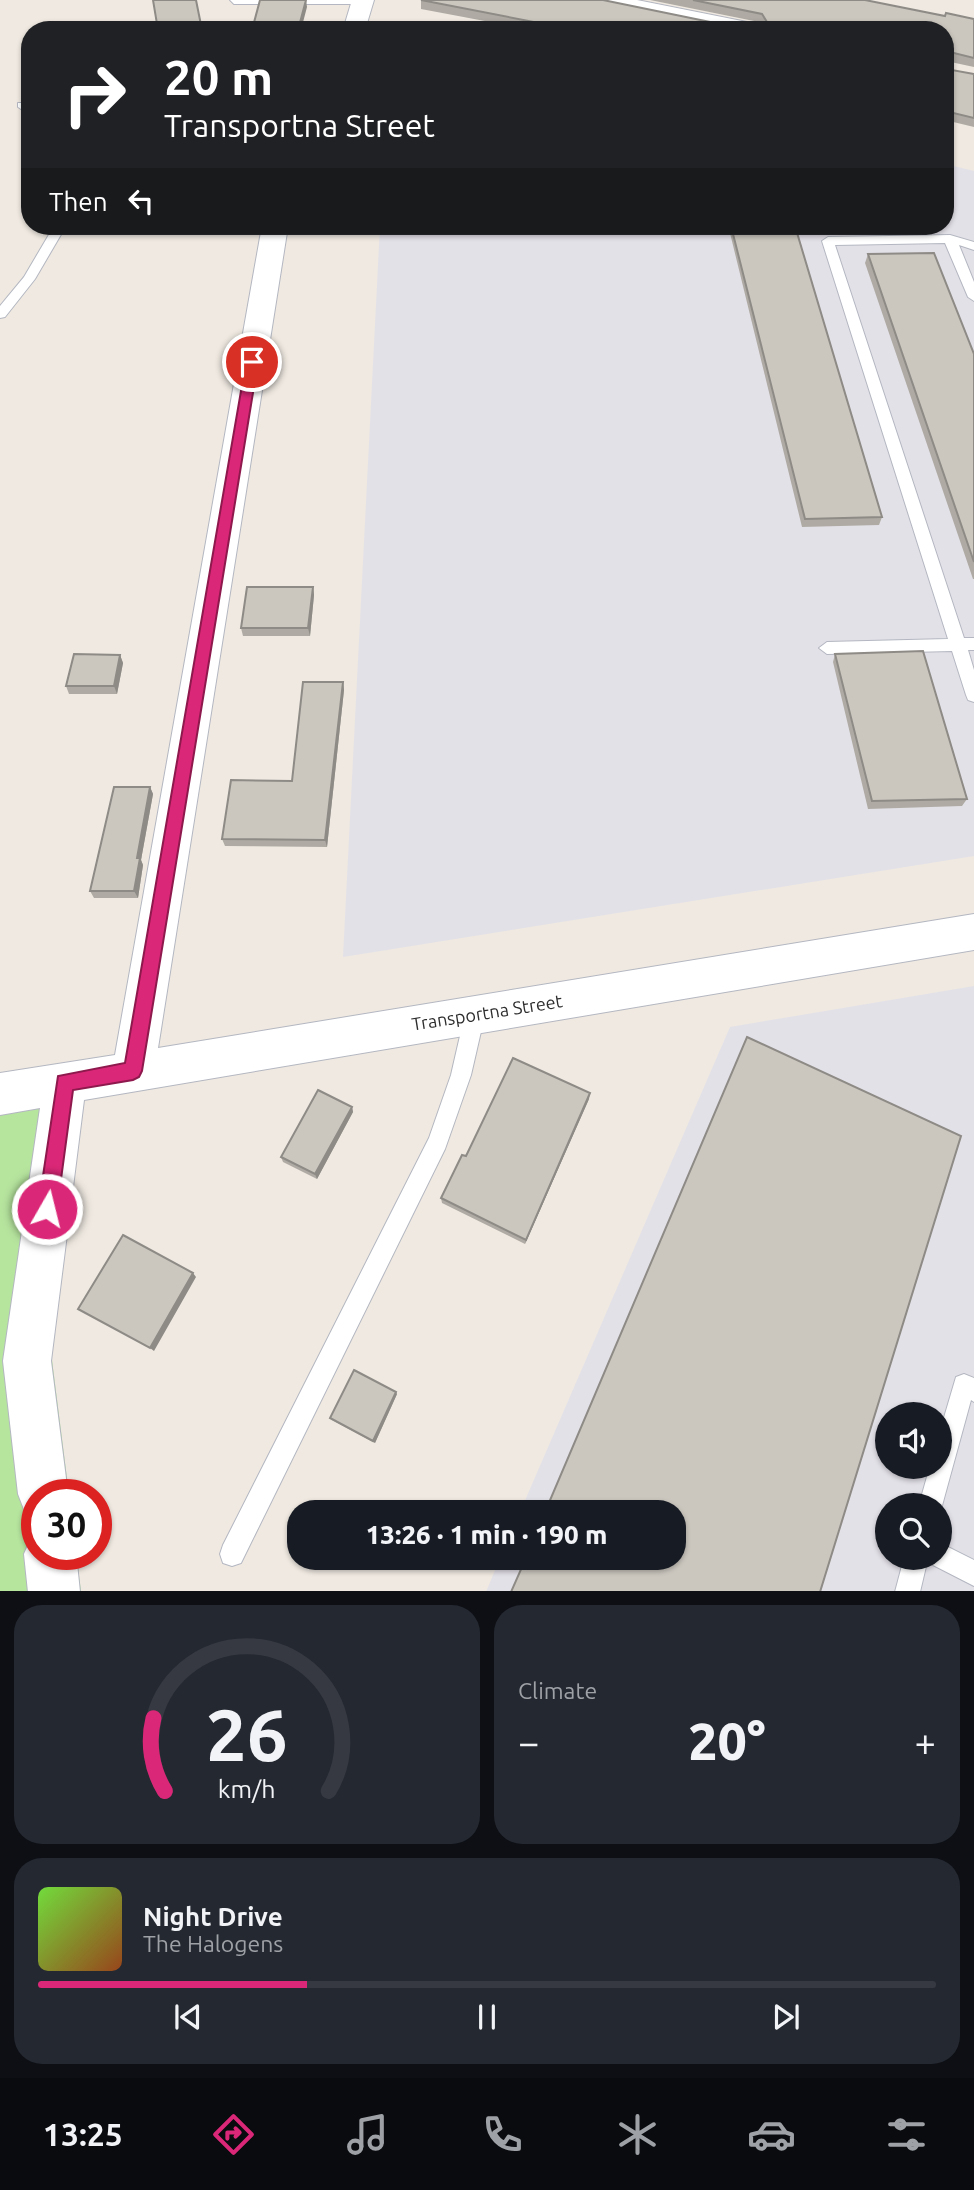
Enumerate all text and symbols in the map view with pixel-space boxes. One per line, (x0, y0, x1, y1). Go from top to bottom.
icon: right (49, 49, 140, 140)
text: 20 m (164, 49, 273, 104)
text: Transportna Street (164, 107, 435, 143)
icon: left (122, 182, 160, 220)
text: Then (49, 187, 108, 216)
pin (222, 332, 282, 392)
icon: arrive (233, 343, 271, 381)
street label: Transportna Street (410, 990, 564, 1034)
position arrow (10, 1172, 84, 1246)
map controls (875, 1402, 952, 1570)
button: sound (875, 1402, 952, 1479)
speed limit sign: 30 (21, 1479, 112, 1570)
button: search (875, 1493, 952, 1570)
text: 13:26 · 1 min · 190 m (366, 1520, 607, 1549)
text: Climate (518, 1678, 597, 1703)
text: 26 (206, 1693, 288, 1775)
text: 20° (688, 1712, 766, 1770)
text: − (518, 1721, 539, 1763)
text: + (915, 1721, 936, 1763)
text: km/h (218, 1774, 276, 1802)
text: Night Drive (143, 1902, 283, 1931)
text: The Halogens (143, 1931, 283, 1956)
icon: previous (169, 1998, 207, 2036)
icon: pause (468, 1998, 506, 2036)
icon: next (767, 1998, 805, 2036)
icon: directions (209, 2110, 258, 2159)
icon: music (343, 2110, 392, 2159)
icon: phone (478, 2110, 527, 2159)
icon: climate (613, 2110, 662, 2159)
icon: car (747, 2110, 796, 2159)
icon: filters (882, 2110, 931, 2159)
text: 13:25 (43, 2116, 123, 2152)

